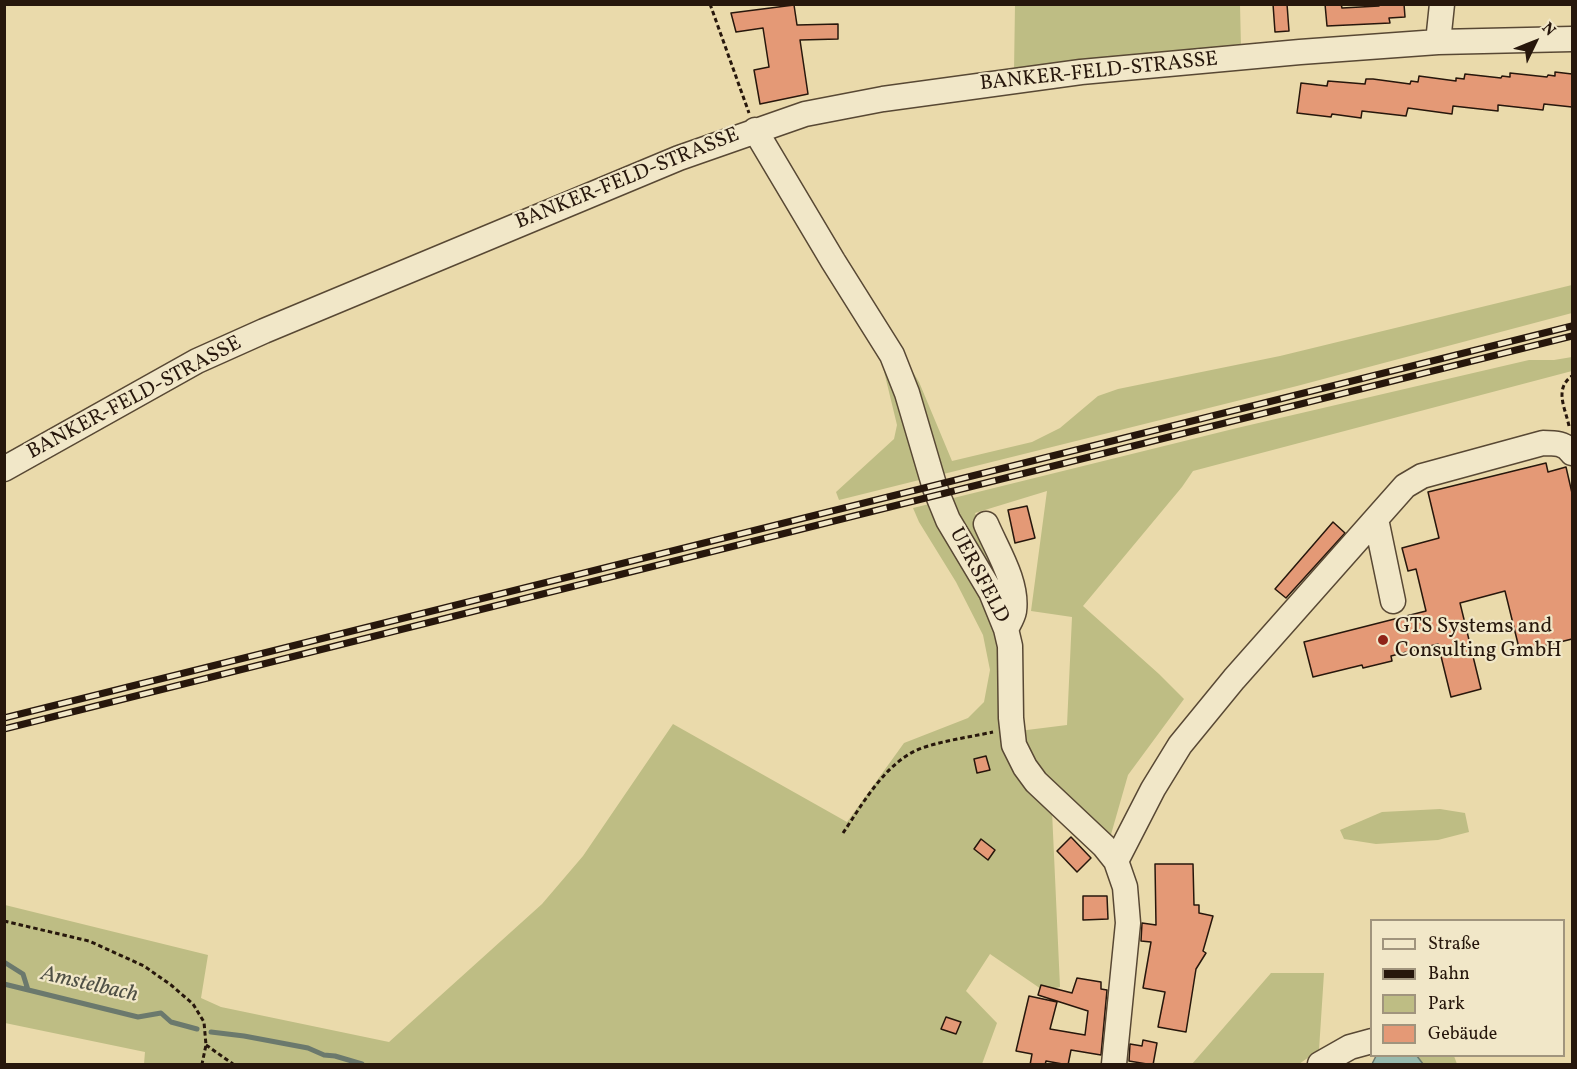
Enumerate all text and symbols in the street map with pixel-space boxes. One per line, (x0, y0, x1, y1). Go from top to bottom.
north arrow (1505, 12, 1565, 72)
text: N (1536, 18, 1560, 41)
street label: BANKER-FELD-STRASSE (979, 48, 1219, 98)
street label: BANKER-FELD-STRASSE (512, 124, 744, 236)
street label: BANKER-FELD-STRASSE (24, 332, 246, 466)
street label: UERSFELD (942, 524, 1014, 628)
place label: GTS Systems and Consulting GmbH (1395, 615, 1562, 665)
marker: GTS Systems and Consulting GmbH (1376, 633, 1390, 647)
legend (1370, 919, 1565, 1057)
text: Straße (1428, 932, 1480, 957)
water label: Amstelbach (38, 962, 140, 1010)
text: Bahn (1428, 962, 1470, 987)
text: Park (1428, 992, 1465, 1017)
text: Gebäude (1428, 1022, 1497, 1047)

